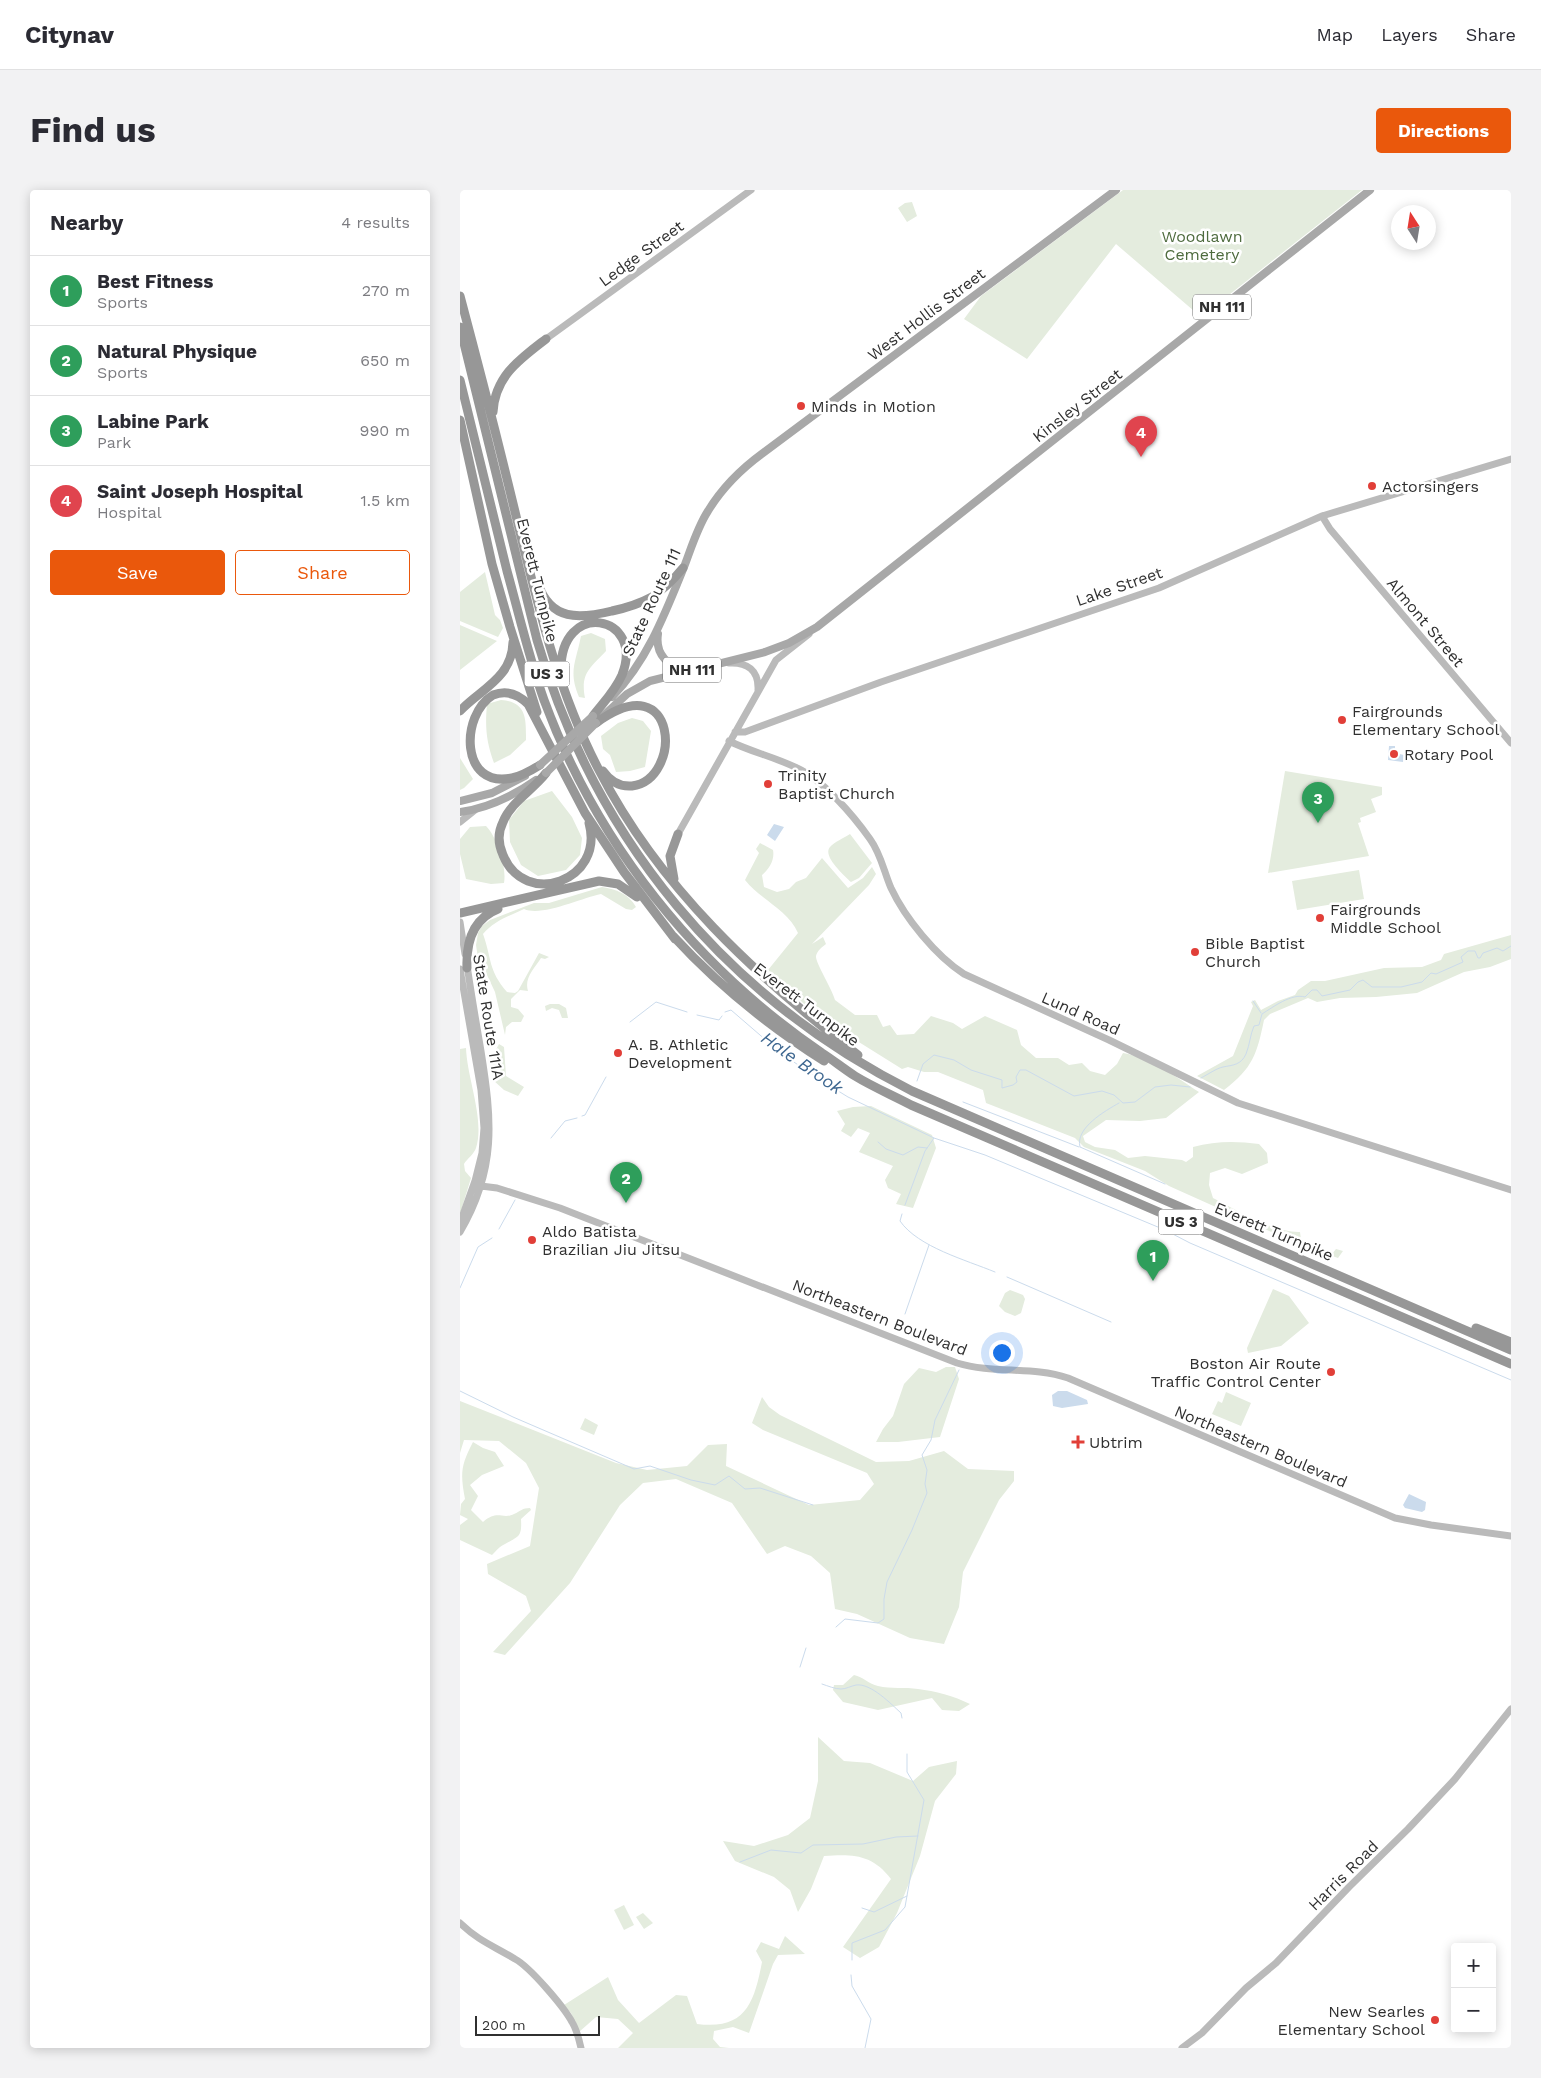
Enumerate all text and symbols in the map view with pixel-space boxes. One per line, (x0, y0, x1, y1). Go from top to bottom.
text: Citynav (25, 21, 114, 49)
text: Map (1316, 24, 1353, 45)
text: Layers (1381, 24, 1438, 45)
text: Share (1466, 24, 1516, 45)
button: Directions (1376, 108, 1511, 153)
text: Find us (30, 109, 156, 151)
north arrow (1391, 205, 1436, 250)
text: Nearby (50, 210, 123, 235)
text: 4 results (341, 213, 410, 232)
street label: Ledge Street (595, 216, 688, 290)
park label: Woodlawn Cemetery (1161, 227, 1243, 264)
street label: West Hollis Street (864, 264, 989, 365)
text: Best Fitness (97, 270, 213, 293)
text: 1 (63, 281, 69, 300)
text: 270 m (362, 281, 410, 300)
text: Sports (97, 293, 148, 312)
road number: NH 111 (1193, 294, 1251, 320)
text: Natural Physique (97, 340, 257, 363)
text: 2 (61, 351, 71, 370)
text: 650 m (360, 351, 410, 370)
text: Sports (97, 363, 148, 382)
street label: Kinsley Street (1029, 364, 1126, 446)
place label: Minds in Motion (811, 397, 936, 416)
marker: Minds in Motion (795, 400, 807, 412)
text: Labine Park (97, 410, 209, 433)
pin: 4 (1125, 416, 1157, 457)
text: 3 (61, 421, 71, 440)
text: 990 m (360, 421, 410, 440)
text: Park (97, 433, 131, 452)
place label: Actorsingers (1382, 477, 1479, 496)
text: Saint Joseph Hospital (97, 480, 303, 503)
marker: Actorsingers (1366, 480, 1378, 492)
text: 4 (61, 491, 71, 510)
text: 1.5 km (360, 491, 410, 510)
text: Hospital (97, 503, 162, 522)
street label: Everett Turnpike (513, 516, 562, 644)
street label: State Route 111 (618, 545, 685, 659)
button: Save (50, 550, 225, 595)
button: Share (235, 550, 410, 595)
street label: Lake Street (1073, 563, 1165, 610)
street label: Almont Street (1383, 574, 1469, 671)
road number: NH 111 (663, 658, 721, 682)
road number: US 3 (524, 662, 570, 686)
place label: Fairgrounds Elementary School (1352, 702, 1500, 739)
marker: Fairgrounds Elementary School (1336, 714, 1348, 726)
place label: Rotary Pool (1404, 745, 1493, 764)
marker: Rotary Pool (1388, 748, 1400, 760)
place label: Trinity Baptist Church (778, 766, 895, 803)
marker: Trinity Baptist Church (762, 778, 774, 790)
pin: 3 (1302, 782, 1334, 823)
place label: Fairgrounds Middle School (1330, 900, 1441, 937)
marker: Fairgrounds Middle School (1314, 912, 1326, 924)
place label: Bible Baptist Church (1205, 934, 1305, 971)
marker: Bible Baptist Church (1189, 946, 1201, 958)
street label: State Route 111A (469, 953, 508, 1082)
street label: Everett Turnpike (750, 959, 863, 1050)
street label: Lund Road (1039, 988, 1123, 1039)
water label: Hale Brook (757, 1027, 848, 1099)
place label: A. B. Athletic Development (628, 1035, 732, 1072)
marker: A. B. Athletic Development (612, 1047, 624, 1059)
pin: 2 (610, 1162, 642, 1203)
street label: Everett Turnpike (1212, 1198, 1336, 1265)
road number: US 3 (1158, 1210, 1204, 1234)
place label: Aldo Batista Brazilian Jiu Jitsu (542, 1222, 680, 1259)
marker: Aldo Batista Brazilian Jiu Jitsu (526, 1234, 538, 1246)
pin: 1 (1137, 1240, 1169, 1281)
street label: Northeastern Boulevard (790, 1275, 970, 1360)
your location (989, 1340, 1015, 1366)
place label: Boston Air Route Traffic Control Center (1151, 1354, 1321, 1391)
marker: Boston Air Route Traffic Control Center (1325, 1366, 1337, 1378)
street label: Northeastern Boulevard (1172, 1401, 1350, 1491)
place label: Ubtrim (1089, 1433, 1143, 1452)
marker: Ubtrim (1071, 1435, 1085, 1449)
street label: Harris Road (1304, 1836, 1382, 1914)
map controls (1451, 1943, 1496, 2033)
button: + (1451, 1943, 1496, 1988)
button: − (1451, 1988, 1496, 2033)
place label: New Searles Elementary School (1278, 2002, 1425, 2039)
scale bar (475, 2013, 600, 2036)
marker: New Searles Elementary School (1429, 2014, 1441, 2026)
text: 200 m (482, 2017, 526, 2033)

